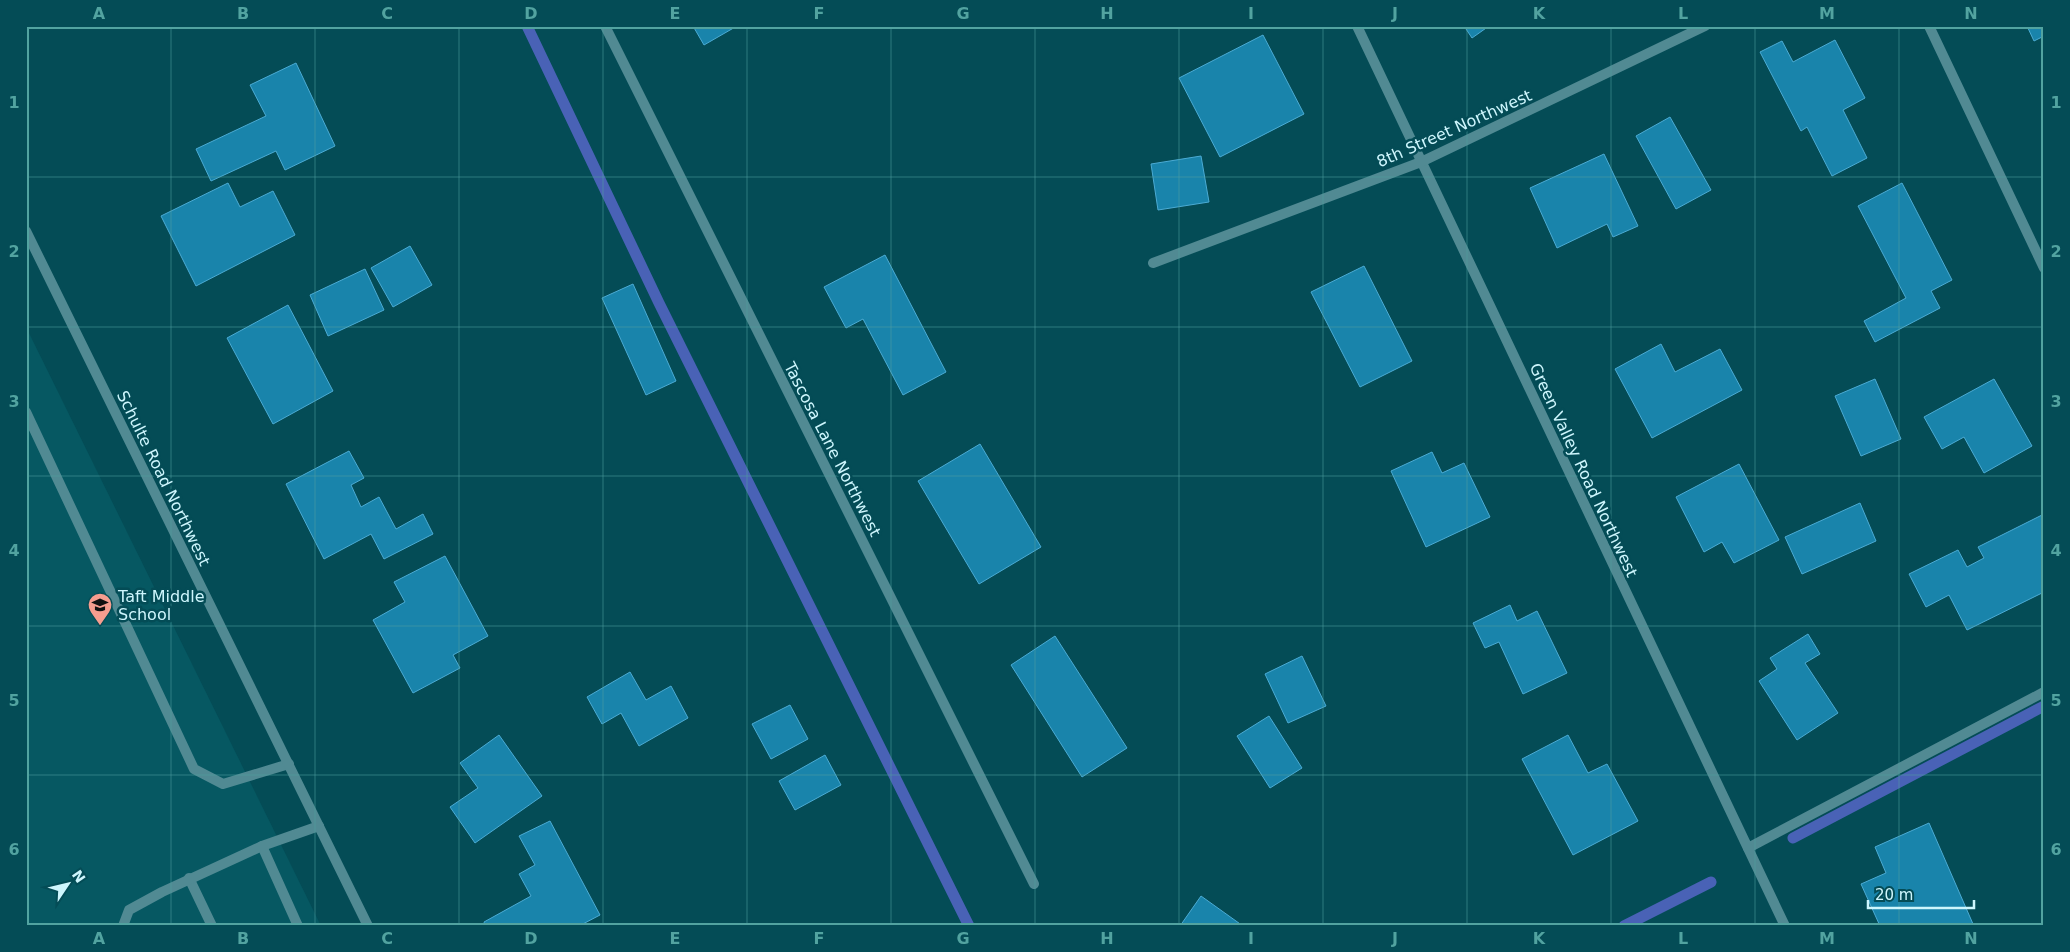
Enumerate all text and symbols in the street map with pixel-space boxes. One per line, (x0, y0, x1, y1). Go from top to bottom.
text: A (93, 4, 106, 23)
text: B (237, 4, 249, 23)
text: C (381, 4, 393, 23)
text: D (524, 4, 538, 23)
text: E (670, 4, 680, 23)
text: F (814, 4, 824, 23)
text: G (956, 4, 970, 23)
text: H (1100, 4, 1114, 23)
text: I (1248, 4, 1254, 23)
text: J (1391, 4, 1398, 23)
text: K (1533, 4, 1546, 23)
text: L (1678, 4, 1688, 23)
text: M (1819, 4, 1835, 23)
text: N (1964, 4, 1978, 23)
street label: 8th Street Northwest (1374, 86, 1535, 171)
text: 1 (8, 93, 20, 112)
text: 1 (2050, 93, 2062, 112)
text: 2 (8, 242, 20, 261)
text: 2 (2050, 242, 2062, 261)
street label: Tascosa Lane Northwest (780, 358, 885, 540)
street label: Green Valley Road Northwest (1526, 360, 1642, 580)
street label: Schulte Road Northwest (113, 388, 214, 569)
text: 3 (8, 392, 20, 411)
text: 3 (2050, 392, 2062, 411)
text: 4 (8, 541, 20, 560)
text: 4 (2050, 541, 2062, 560)
place label: Taft Middle School (117, 587, 205, 624)
school or university icon: Taft Middle School (87, 592, 113, 626)
text: 5 (8, 691, 20, 710)
text: 5 (2050, 691, 2062, 710)
text: 6 (8, 840, 20, 859)
text: 6 (2050, 840, 2062, 859)
north arrow (42, 860, 92, 910)
text: N (69, 867, 89, 886)
scale bar (1868, 877, 1974, 909)
text: 20 m (1875, 886, 1913, 904)
text: A (93, 929, 106, 948)
text: B (237, 929, 249, 948)
text: C (381, 929, 393, 948)
text: D (524, 929, 538, 948)
text: E (670, 929, 680, 948)
text: F (814, 929, 824, 948)
text: G (956, 929, 970, 948)
text: H (1100, 929, 1114, 948)
text: I (1248, 929, 1254, 948)
text: J (1391, 929, 1398, 948)
text: K (1533, 929, 1546, 948)
text: L (1678, 929, 1688, 948)
text: M (1819, 929, 1835, 948)
text: N (1964, 929, 1978, 948)

